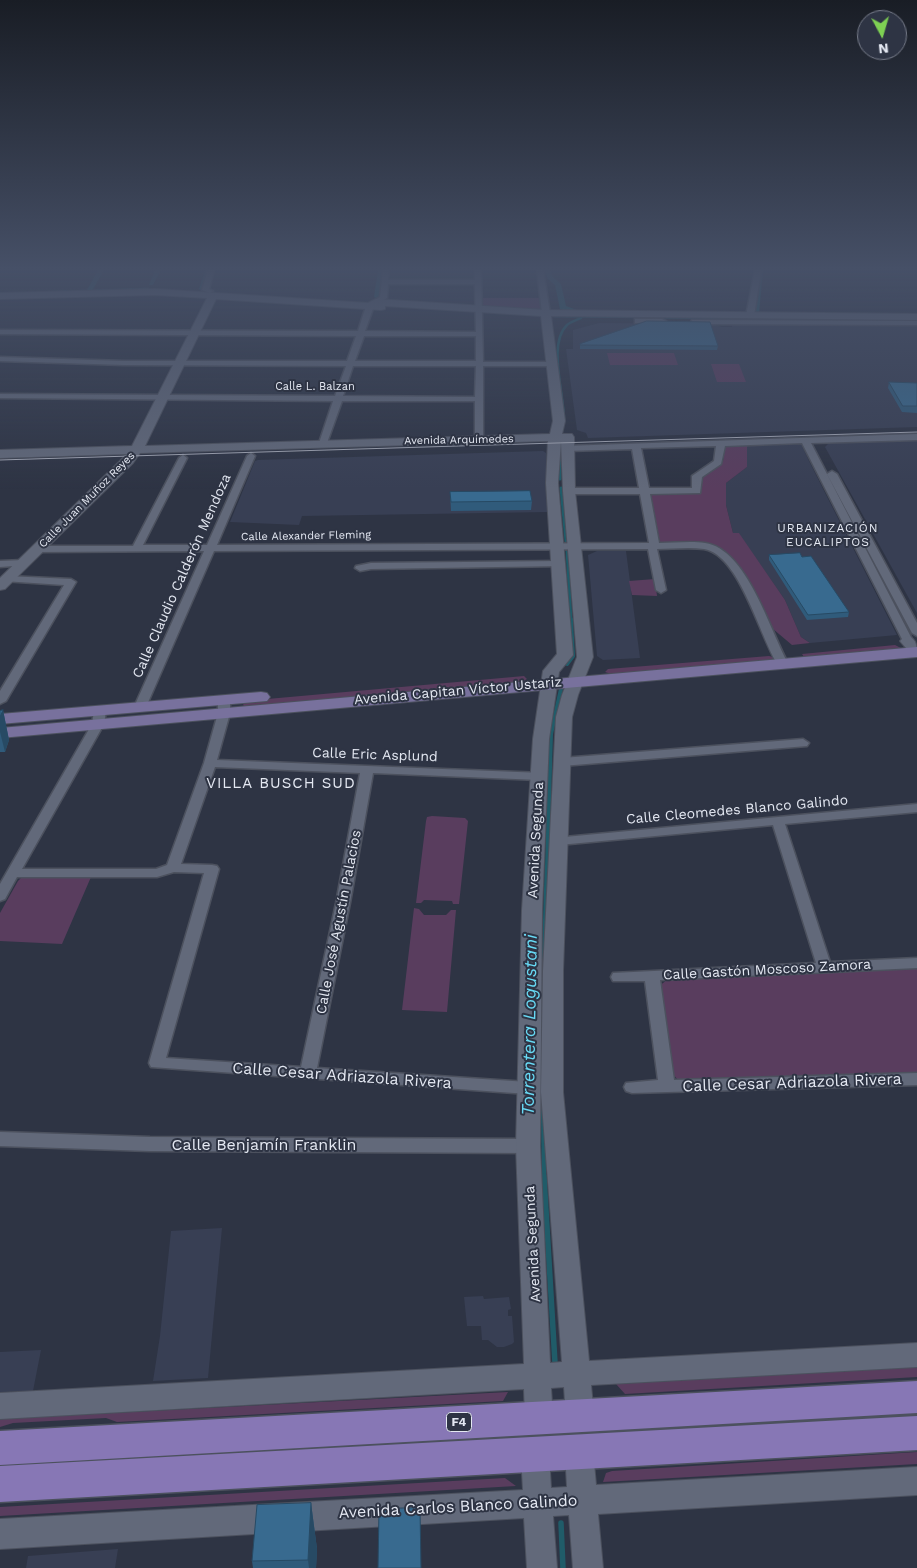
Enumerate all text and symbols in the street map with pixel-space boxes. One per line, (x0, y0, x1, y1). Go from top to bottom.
north arrow (857, 10, 907, 60)
text: N (877, 40, 889, 57)
street label: Calle L. Balzan (275, 380, 355, 394)
street label: Avenida Arquímedes (404, 432, 514, 448)
street label: Calle Juan Muñoz Reyes (36, 449, 138, 551)
street label: Calle Claudio Calderón Mendoza (129, 471, 235, 681)
district label: URBANIZACIÓN EUCALIPTOS (776, 521, 880, 549)
street label: Calle Alexander Fleming (241, 528, 371, 544)
street label: Avenida Capitan Víctor Ustariz (353, 674, 563, 708)
street label: Calle Eric Asplund (312, 744, 438, 766)
district label: VILLA BUSCH SUD (204, 775, 358, 793)
street label: Avenida Segunda (525, 781, 547, 899)
street label: Calle Cleomedes Blanco Galindo (625, 792, 849, 828)
street label: Calle José Agustín Palacios (313, 829, 365, 1015)
water label: Torrentera Logustani (518, 934, 542, 1116)
street label: Calle Gastón Moscoso Zamora (662, 956, 872, 984)
street label: Calle Cesar Adriazola Rivera (232, 1059, 452, 1093)
street label: Calle Cesar Adriazola Rivera (682, 1070, 902, 1096)
street label: Calle Benjamín Franklin (172, 1135, 356, 1155)
street label: Avenida Segunda (522, 1185, 544, 1303)
road number: F4 (446, 1412, 472, 1431)
street label: Avenida Carlos Blanco Galindo (338, 1491, 578, 1523)

